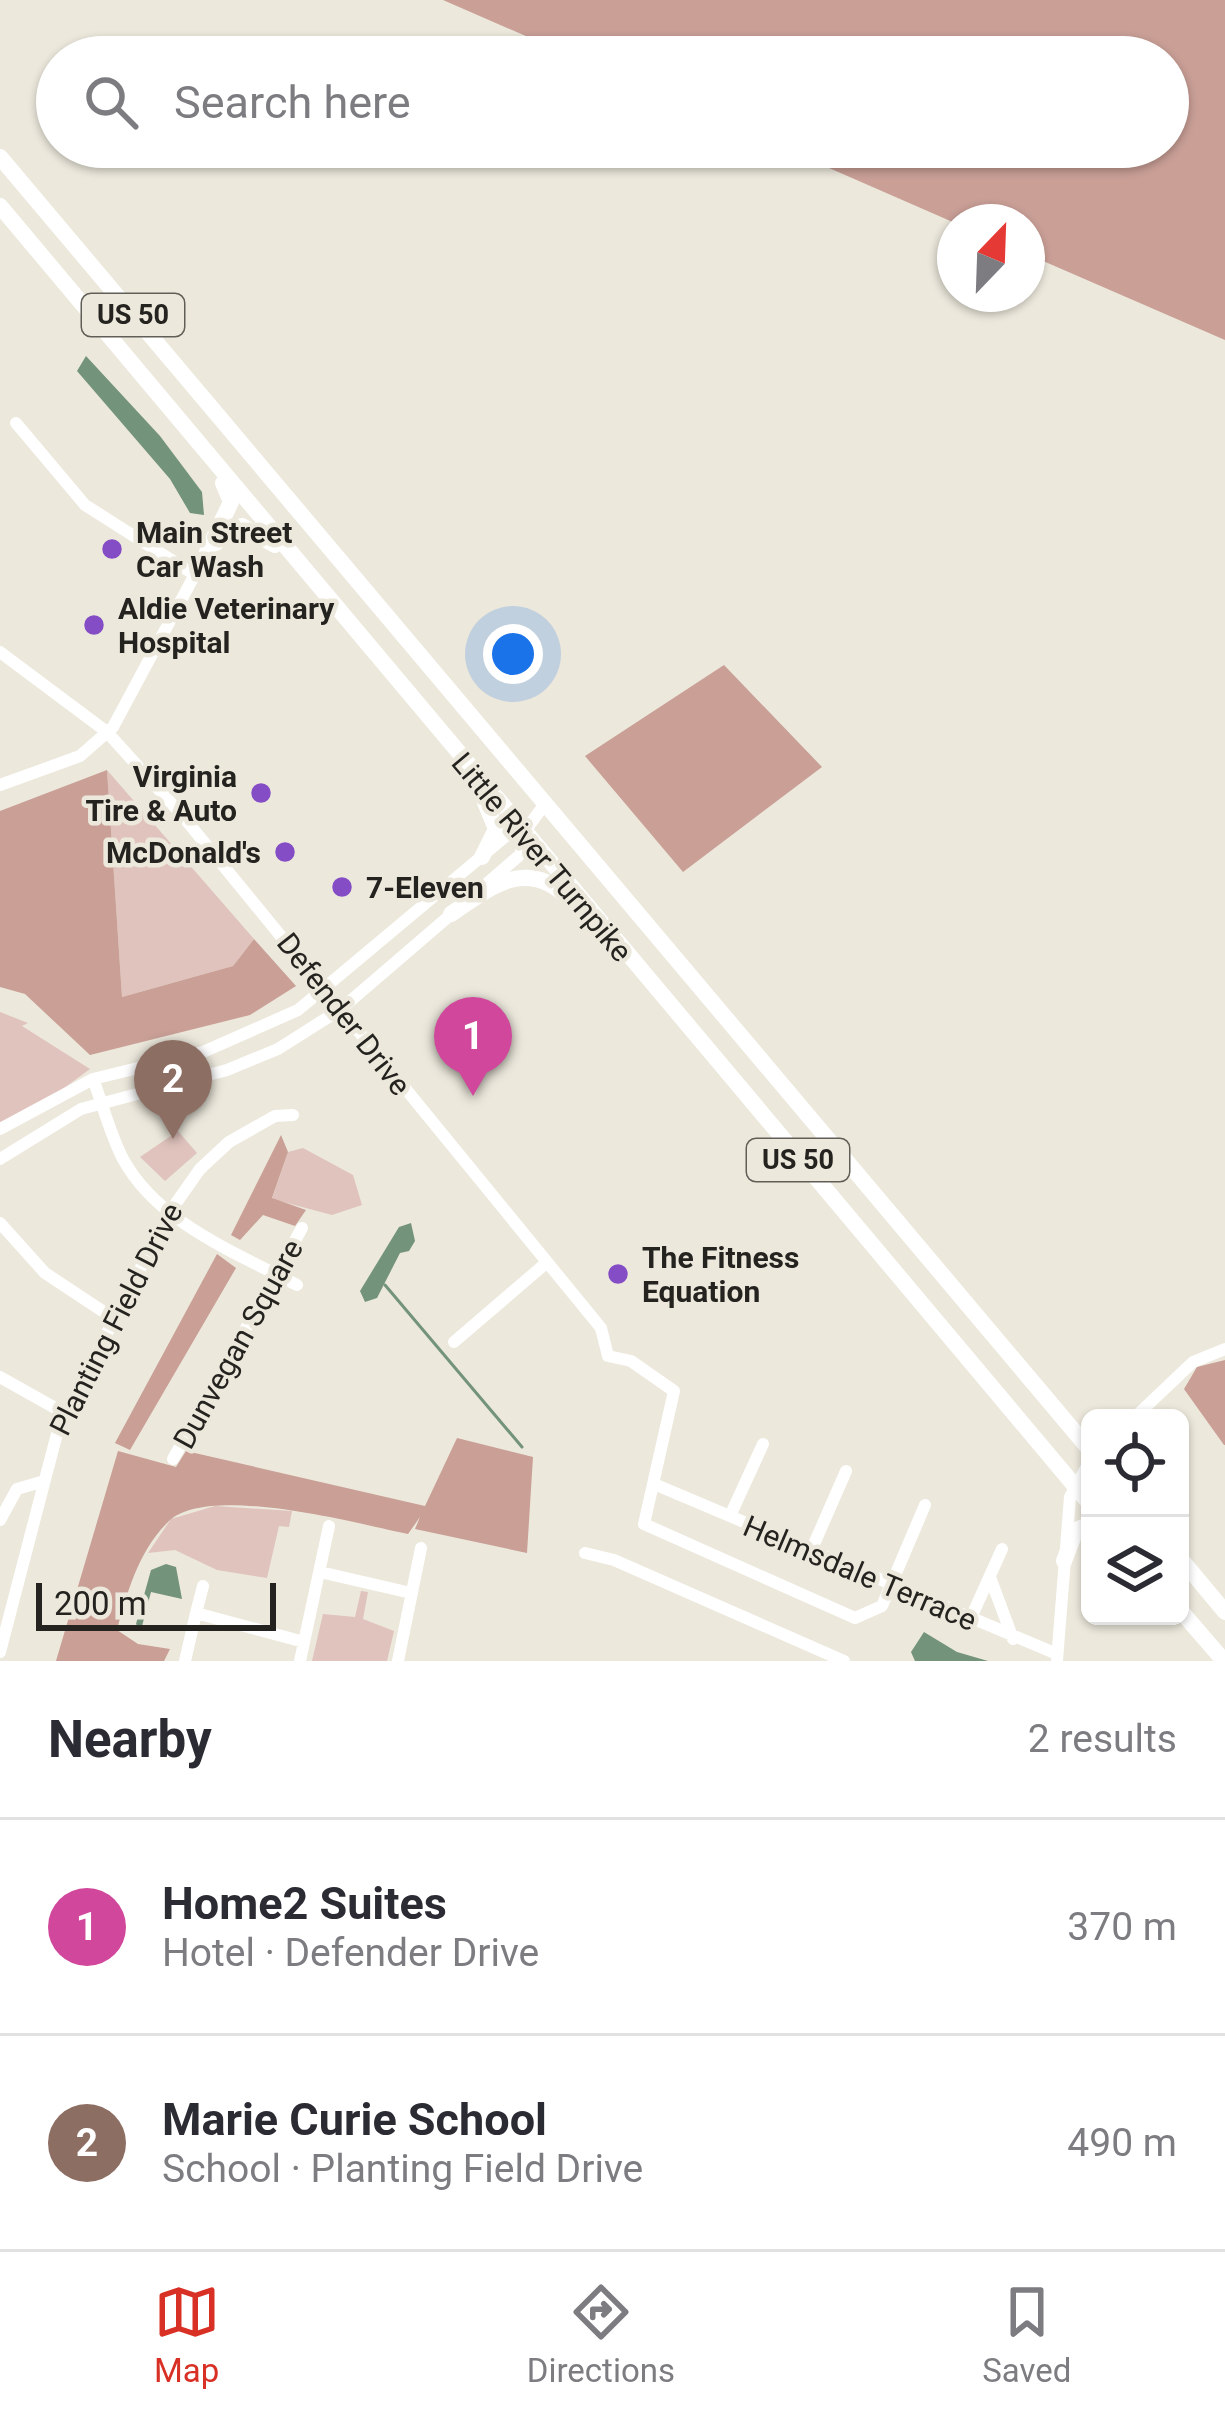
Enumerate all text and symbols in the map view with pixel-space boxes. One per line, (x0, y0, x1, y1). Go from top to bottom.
search box (36, 36, 1189, 168)
icon: search (78, 69, 144, 135)
text: Search here (174, 76, 411, 129)
north arrow (937, 204, 1045, 312)
road number: US 50 (82, 294, 184, 336)
place label: Main Street Car Wash (136, 515, 292, 584)
marker: Main Street Car Wash (99, 536, 125, 562)
place label: Aldie Veterinary Hospital (118, 591, 335, 660)
marker: Aldie Veterinary Hospital (81, 612, 107, 638)
your location (483, 624, 543, 684)
street label: Little River Turnpike (445, 746, 639, 968)
place label: Virginia Tire & Auto (85, 759, 237, 828)
marker: Virginia Tire & Auto (248, 780, 274, 806)
place label: McDonald's (106, 835, 261, 870)
marker: McDonald's (272, 839, 298, 865)
place label: 7-Eleven (366, 870, 484, 905)
marker: 7-Eleven (329, 874, 355, 900)
street label: Defender Drive (270, 926, 418, 1102)
pin: 1 (434, 997, 512, 1096)
pin: 2 (134, 1040, 212, 1139)
road number: US 50 (747, 1139, 849, 1181)
street label: Planting Field Drive (42, 1197, 190, 1441)
street label: Dunvegan Square (166, 1233, 310, 1455)
place label: The Fitness Equation (642, 1240, 799, 1309)
marker: The Fitness Equation (605, 1261, 631, 1287)
map controls (1081, 1409, 1189, 1625)
button: locate (1081, 1409, 1189, 1517)
street label: Helmsdale Terrace (738, 1508, 982, 1638)
button: layers (1081, 1517, 1189, 1625)
scale bar (36, 1577, 276, 1630)
text: 200 m (54, 1584, 147, 1623)
text: Nearby (48, 1710, 212, 1769)
text: 2 results (1028, 1716, 1177, 1762)
text: Home2 Suites (162, 1877, 447, 1930)
text: 1 (76, 1904, 98, 1950)
text: 370 m (1067, 1904, 1177, 1950)
text: Hotel · Defender Drive (162, 1930, 539, 1976)
text: Marie Curie School (162, 2093, 547, 2146)
text: 2 (76, 2120, 98, 2166)
text: 490 m (1067, 2120, 1177, 2166)
text: School · Planting Field Drive (162, 2146, 643, 2192)
tab: Map (154, 2279, 220, 2390)
tab: Directions (527, 2279, 675, 2390)
tab: Saved (982, 2279, 1071, 2390)

